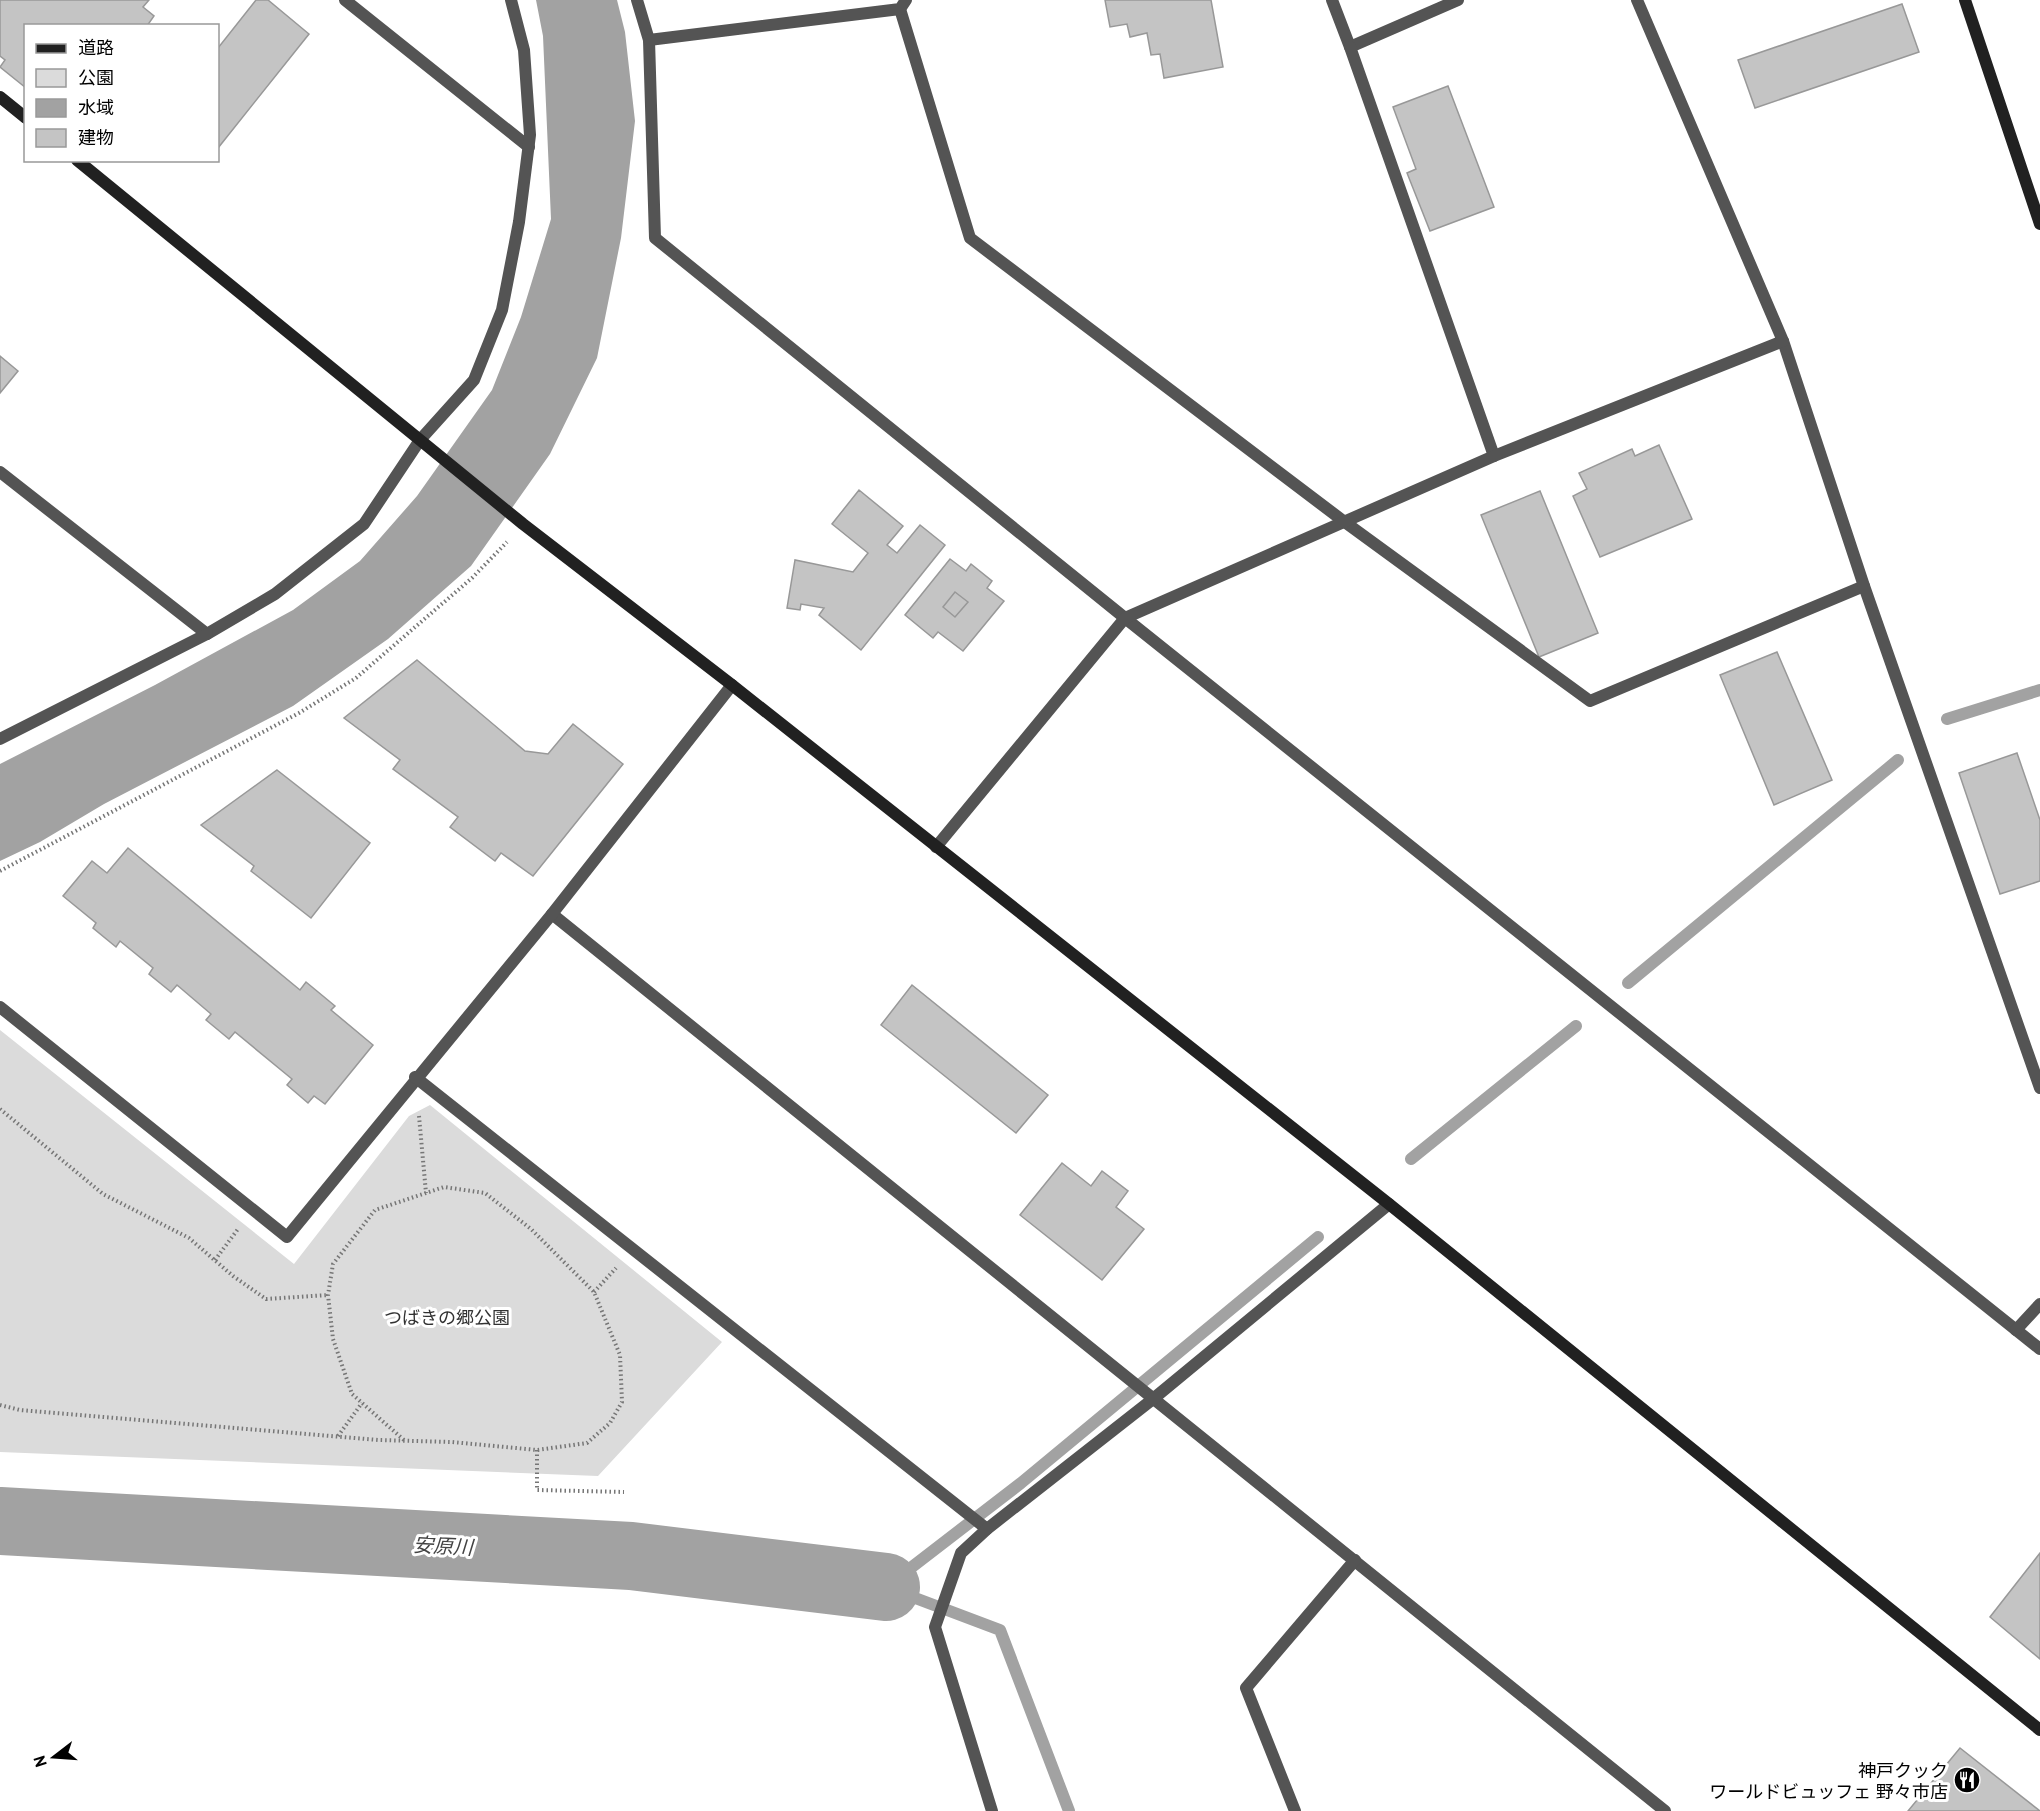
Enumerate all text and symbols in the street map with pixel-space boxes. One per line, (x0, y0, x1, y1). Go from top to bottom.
legend (24, 24, 219, 162)
text: 道路 (78, 36, 114, 59)
text: 公園 (78, 66, 114, 89)
text: 水域 (78, 96, 114, 119)
text: 建物 (78, 126, 114, 149)
park label: つばきの郷公園 (384, 1306, 510, 1329)
water label: 安原川 (412, 1531, 476, 1561)
north arrow (24, 1727, 84, 1787)
text: N (29, 1753, 51, 1769)
place label: 神戸クック ワールドビュッフェ 野々市店 (1709, 1759, 1948, 1803)
restaurant icon: 神戸クック ワールドビュッフェ 野々市店 (1952, 1765, 1982, 1795)

